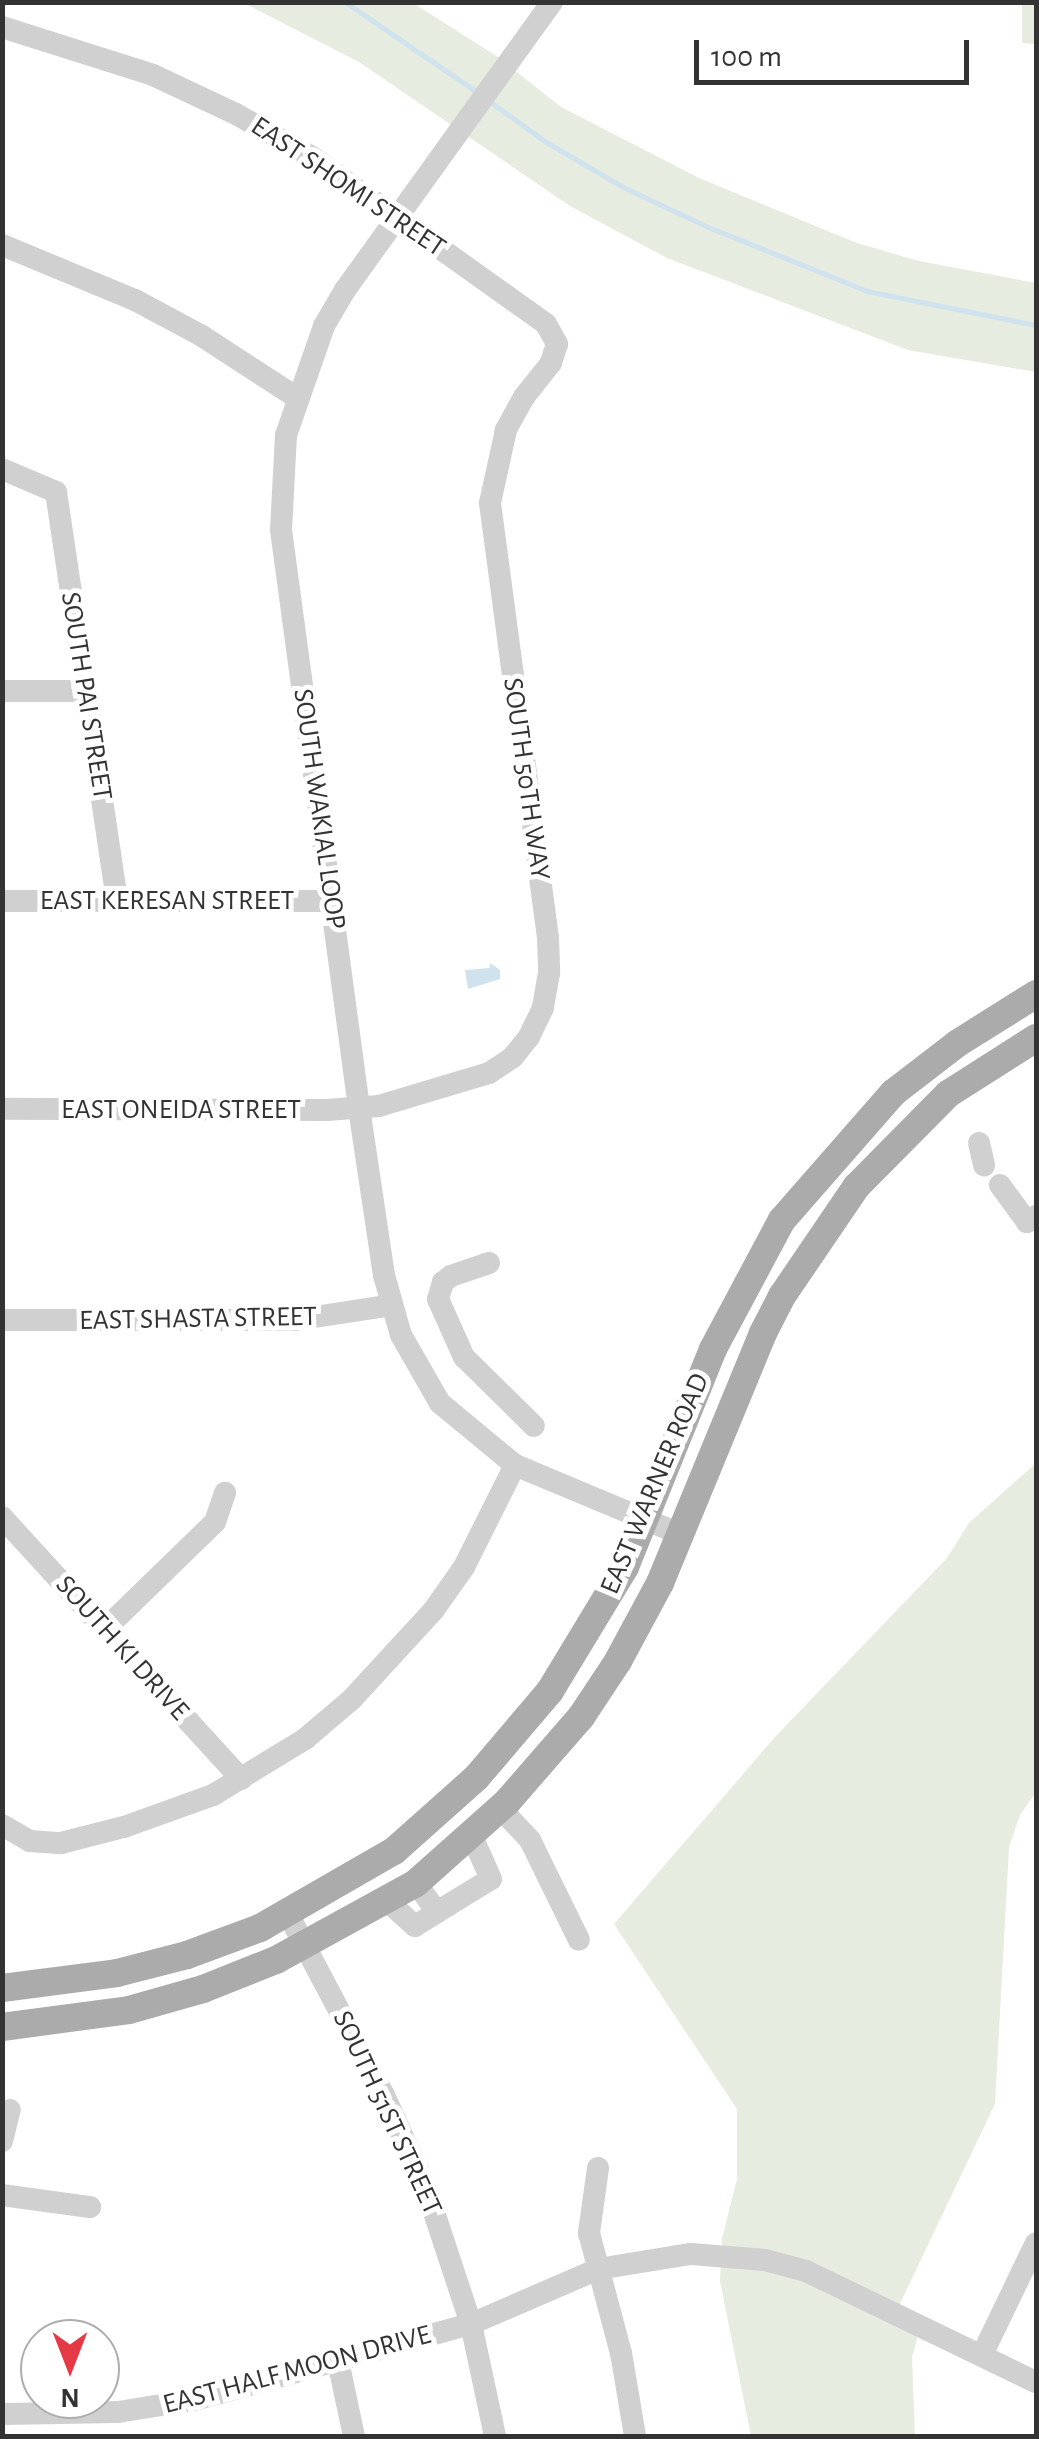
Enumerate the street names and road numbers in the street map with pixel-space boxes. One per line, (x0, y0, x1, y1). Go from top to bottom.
street label: EAST SHOMI STREET (244, 109, 452, 265)
street label: SOUTH PAI STREET (53, 590, 119, 802)
street label: SOUTH 50TH WAY (495, 676, 557, 882)
street label: SOUTH WAKIAL LOOP (285, 687, 353, 931)
street label: EAST KERESAN STREET (40, 884, 294, 918)
street label: EAST ONEIDA STREET (61, 1093, 301, 1127)
street label: EAST SHASTA STREET (79, 1300, 317, 1338)
street label: EAST WARNER ROAD (593, 1369, 717, 1599)
street label: SOUTH KI DRIVE (48, 1569, 196, 1727)
street label: SOUTH 51ST STREET (325, 2006, 449, 2220)
street label: EAST HALF MOON DRIVE (159, 2318, 435, 2422)

